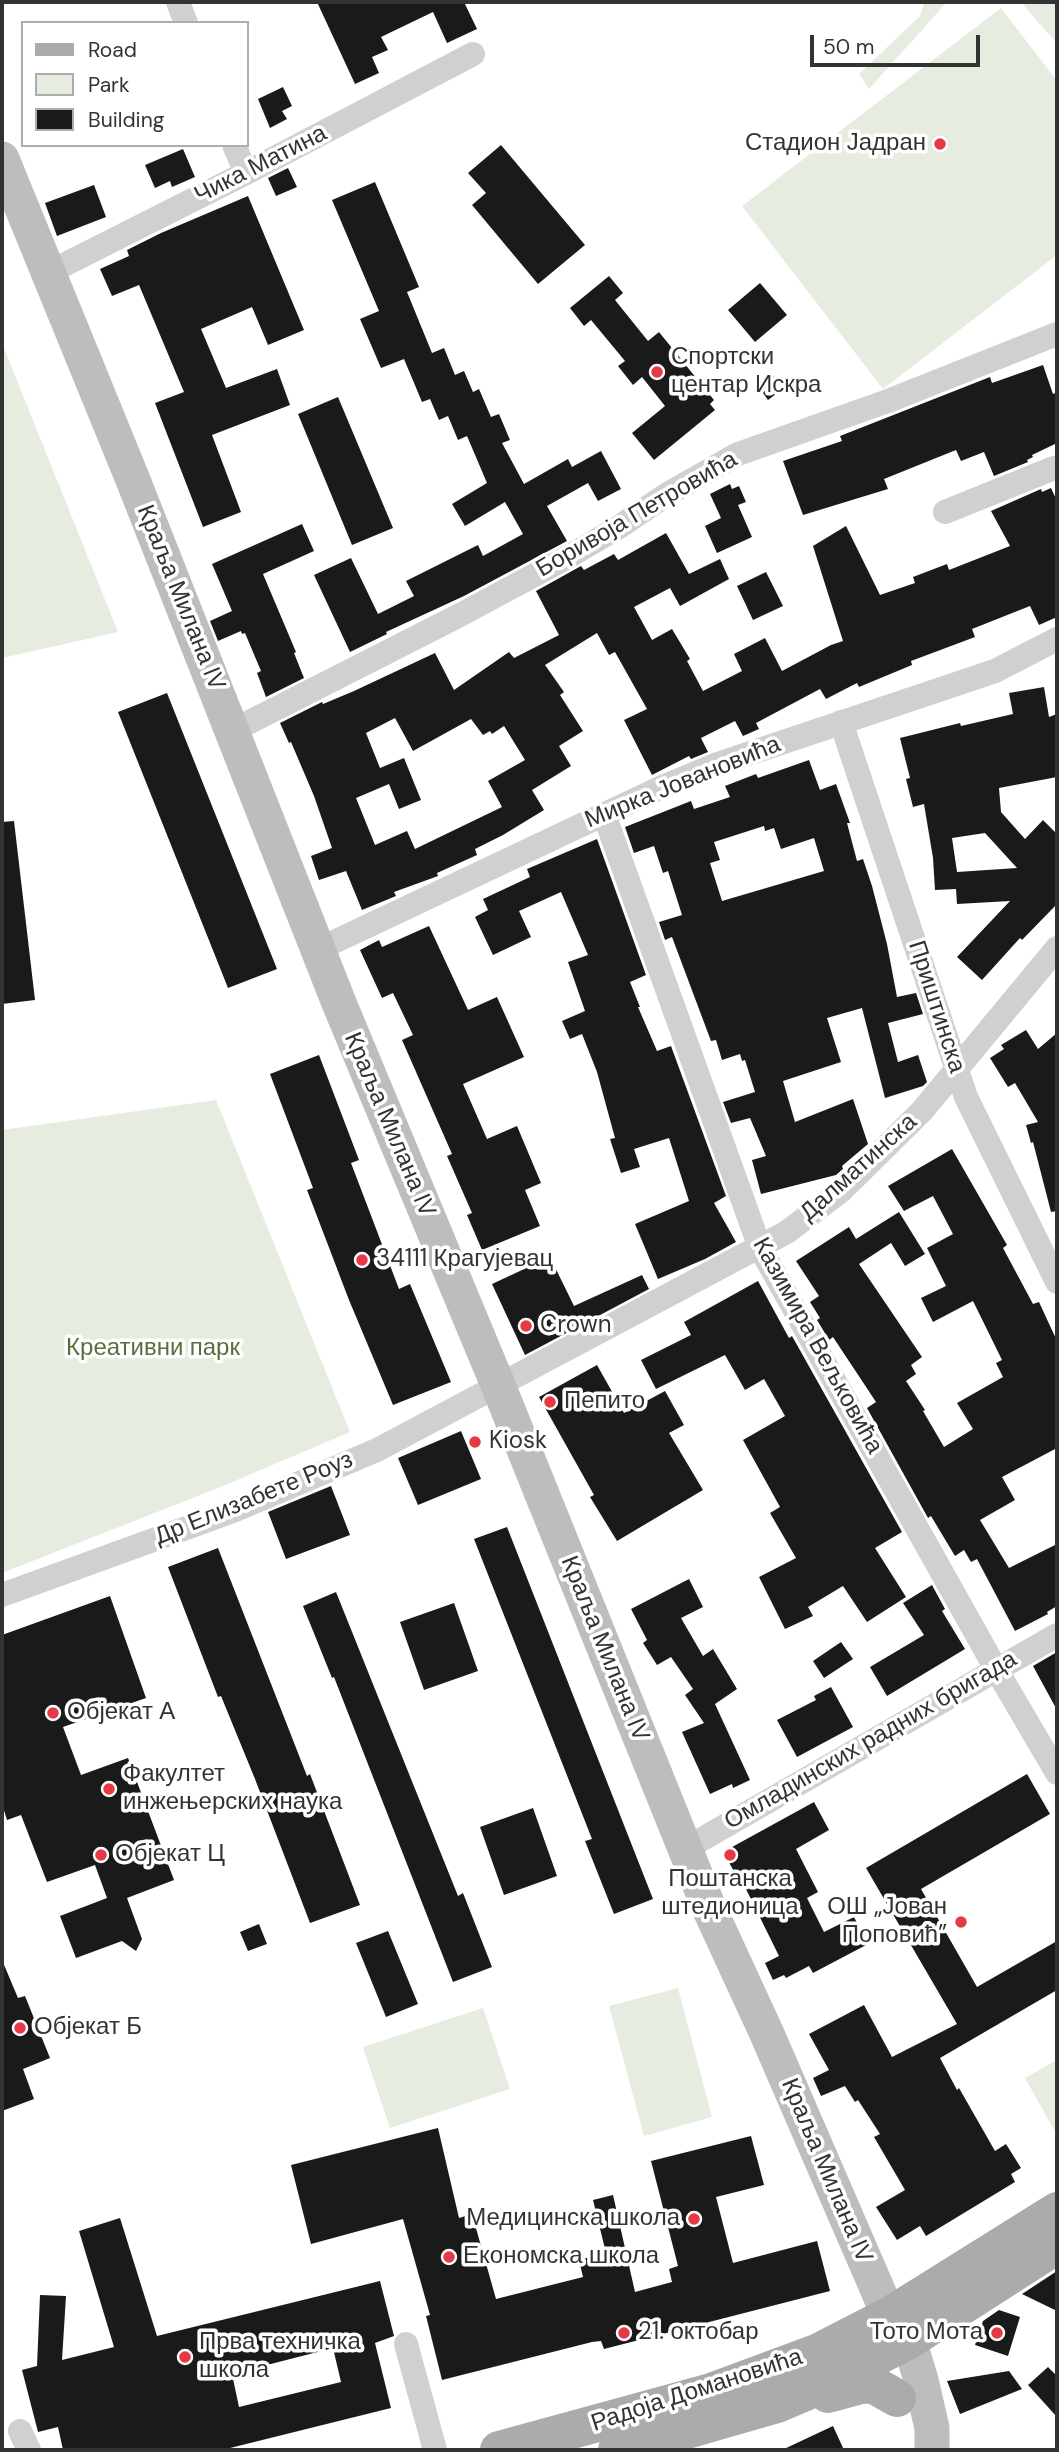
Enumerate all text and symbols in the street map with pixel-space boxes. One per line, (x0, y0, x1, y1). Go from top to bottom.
legend (21, 21, 248, 147)
scale bar (814, 21, 984, 65)
text: 50 m (823, 33, 874, 61)
text: Road (88, 36, 137, 64)
text: Park (88, 71, 129, 99)
text: Building (88, 106, 164, 134)
street label: Чика Матина (190, 119, 332, 211)
place label: Стадион Јадран (745, 130, 926, 158)
marker: Стадион Јадран (932, 136, 948, 152)
place label: Спортски центар Искра (671, 344, 821, 400)
marker: Спортски центар Искра (649, 364, 665, 380)
street label: Боривоја Петровића (531, 446, 743, 584)
street label: Краља Милана IV (130, 501, 230, 695)
street label: Мирка Јовановића (581, 731, 785, 835)
street label: Приштинска (901, 937, 971, 1077)
street label: Краља Милана IV (337, 1028, 441, 1222)
street label: Далматинска (795, 1108, 923, 1228)
street label: Казимира Вељковића (746, 1233, 888, 1459)
place label: 34111 Крагујевац (376, 1246, 553, 1274)
marker: 34111 Крагујевац (354, 1252, 370, 1268)
place label: Crown (540, 1312, 611, 1340)
marker: Crown (518, 1318, 534, 1334)
park label: Креативни парк (66, 1335, 240, 1363)
place label: Пепито (564, 1388, 645, 1416)
marker: Пепито (542, 1394, 558, 1410)
place label: Kiosk (489, 1428, 547, 1456)
marker: Kiosk (467, 1434, 483, 1450)
street label: Др Елизабете Роуз (151, 1446, 357, 1552)
street label: Краља Милана IV (554, 1552, 654, 1746)
street label: Омладинских радних бригада (720, 1645, 1022, 1837)
place label: Објекат А (67, 1699, 175, 1727)
marker: Објекат А (45, 1705, 61, 1721)
place label: Факултет инжењерских наука (123, 1761, 342, 1817)
marker: Факултет инжењерских наука (101, 1781, 117, 1797)
place label: Објекат Ц (115, 1841, 225, 1869)
marker: Објекат Ц (93, 1847, 109, 1863)
marker: Поштанска штедионица (722, 1847, 738, 1863)
place label: Поштанска штедионица (661, 1866, 799, 1922)
place label: ОШ „Јован Поповић” (827, 1894, 947, 1950)
marker: ОШ „Јован Поповић” (953, 1914, 969, 1930)
place label: Објекат Б (34, 2014, 142, 2042)
marker: Објекат Б (12, 2020, 28, 2036)
street label: Краља Милана IV (774, 2074, 878, 2268)
place label: Медицинска школа (466, 2205, 680, 2233)
marker: Медицинска школа (686, 2211, 702, 2227)
place label: Економска школа (463, 2243, 659, 2271)
marker: Економска школа (441, 2249, 457, 2265)
place label: 21. октобар (638, 2319, 759, 2347)
place label: Тото Мота (870, 2319, 983, 2347)
marker: 21. октобар (616, 2325, 632, 2341)
marker: Тото Мота (989, 2325, 1005, 2341)
place label: Прва техничка школа (199, 2329, 361, 2385)
street label: Радоја Домановића (588, 2343, 806, 2439)
marker: Прва техничка школа (177, 2349, 193, 2365)

